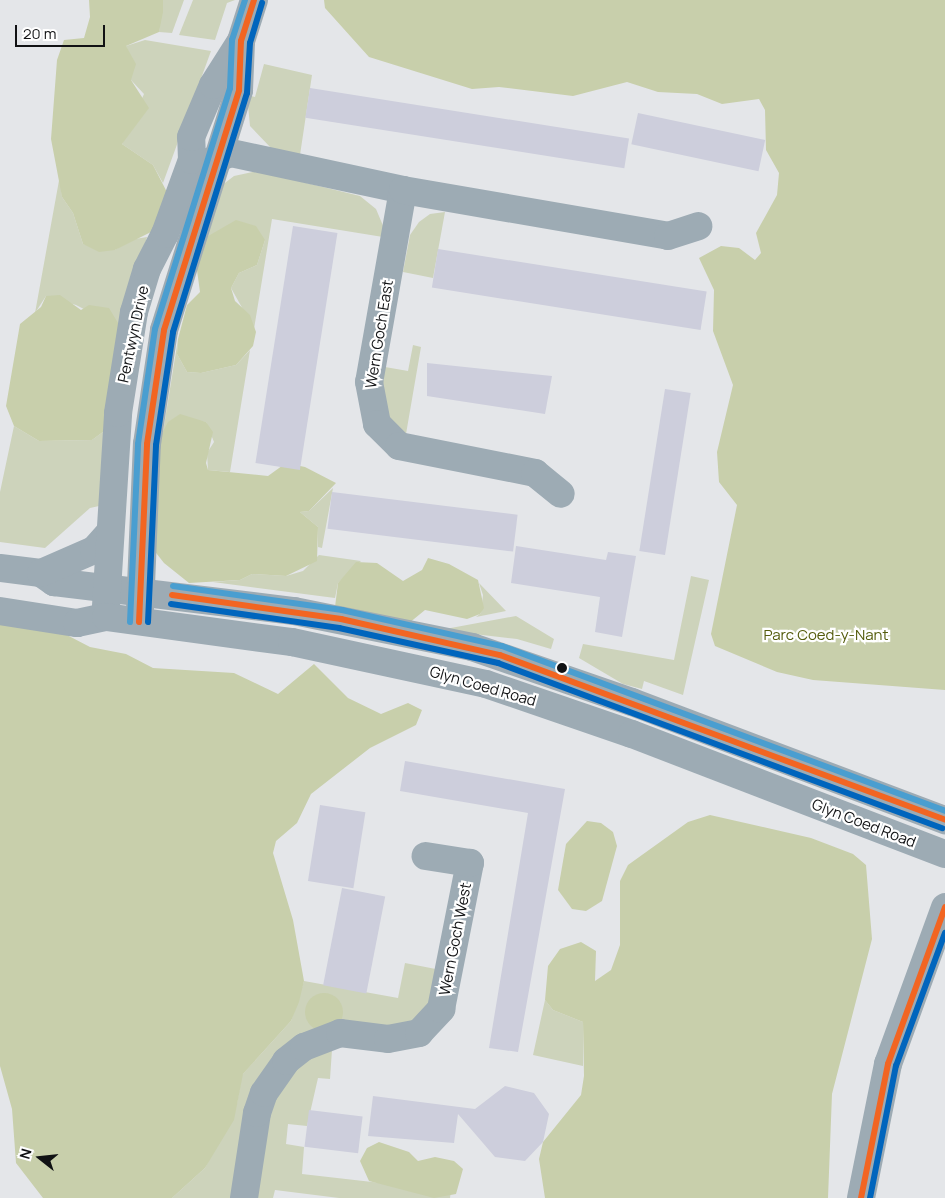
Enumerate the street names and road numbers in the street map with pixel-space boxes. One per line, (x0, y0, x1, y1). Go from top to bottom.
street label: Wern Goch East (362, 278, 396, 390)
street label: Pentwyn Drive (114, 284, 152, 384)
street label: Glyn Coed Road (428, 662, 538, 710)
street label: Glyn Coed Road (810, 795, 918, 851)
street label: Wern Goch West (435, 881, 475, 997)

